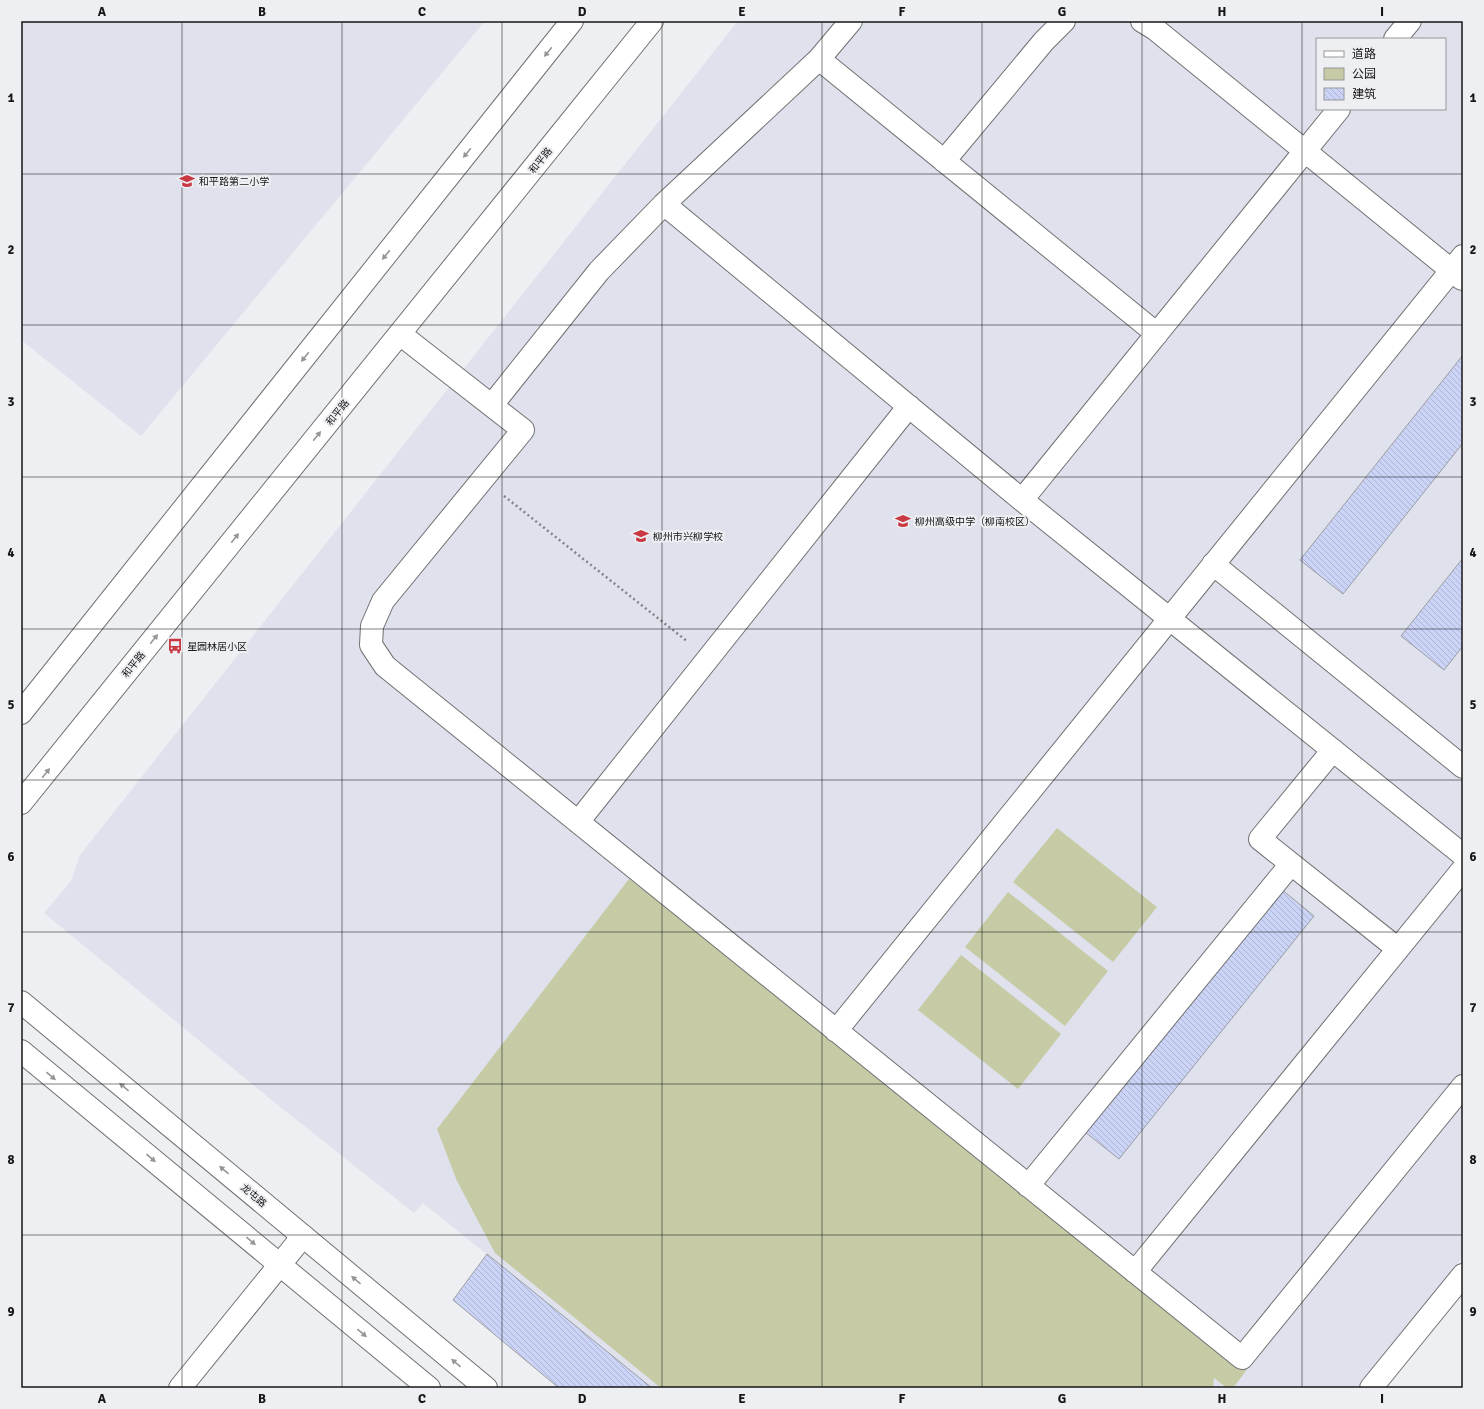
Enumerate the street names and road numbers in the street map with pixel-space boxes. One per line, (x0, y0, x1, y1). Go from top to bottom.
street label: 和平路 (527, 145, 555, 176)
street label: 和平路 (324, 397, 352, 428)
street label: 和平路 (120, 649, 148, 680)
street label: 龙屯路 (238, 1182, 269, 1210)

